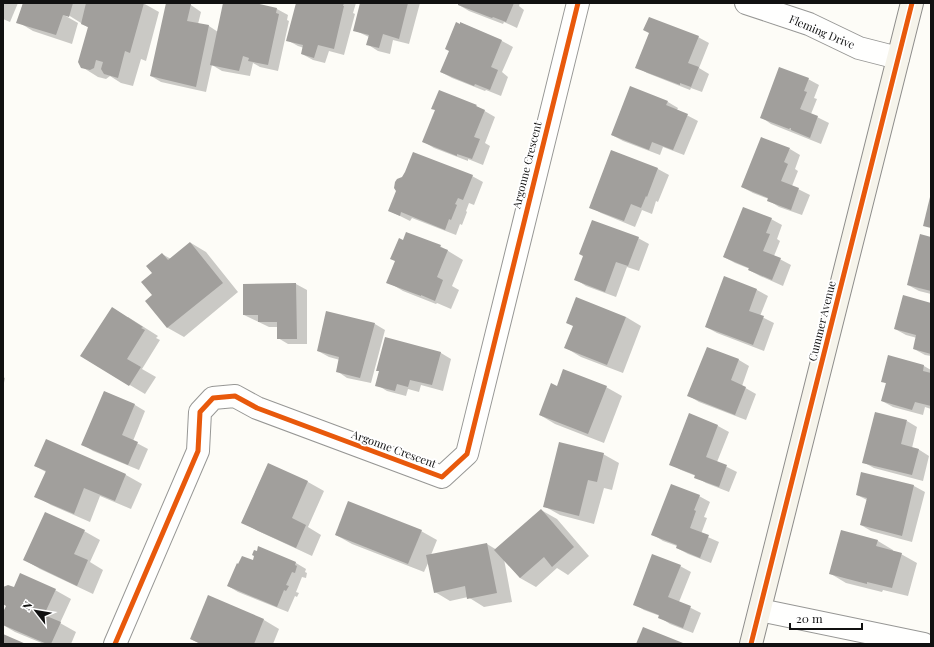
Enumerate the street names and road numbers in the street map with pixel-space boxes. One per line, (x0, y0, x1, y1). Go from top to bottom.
street label: Fleming Drive (787, 11, 858, 52)
street label: Argonne Crescent (508, 120, 545, 211)
street label: Cummer Avenue (804, 279, 839, 363)
street label: Argonne Crescent (349, 426, 439, 471)

